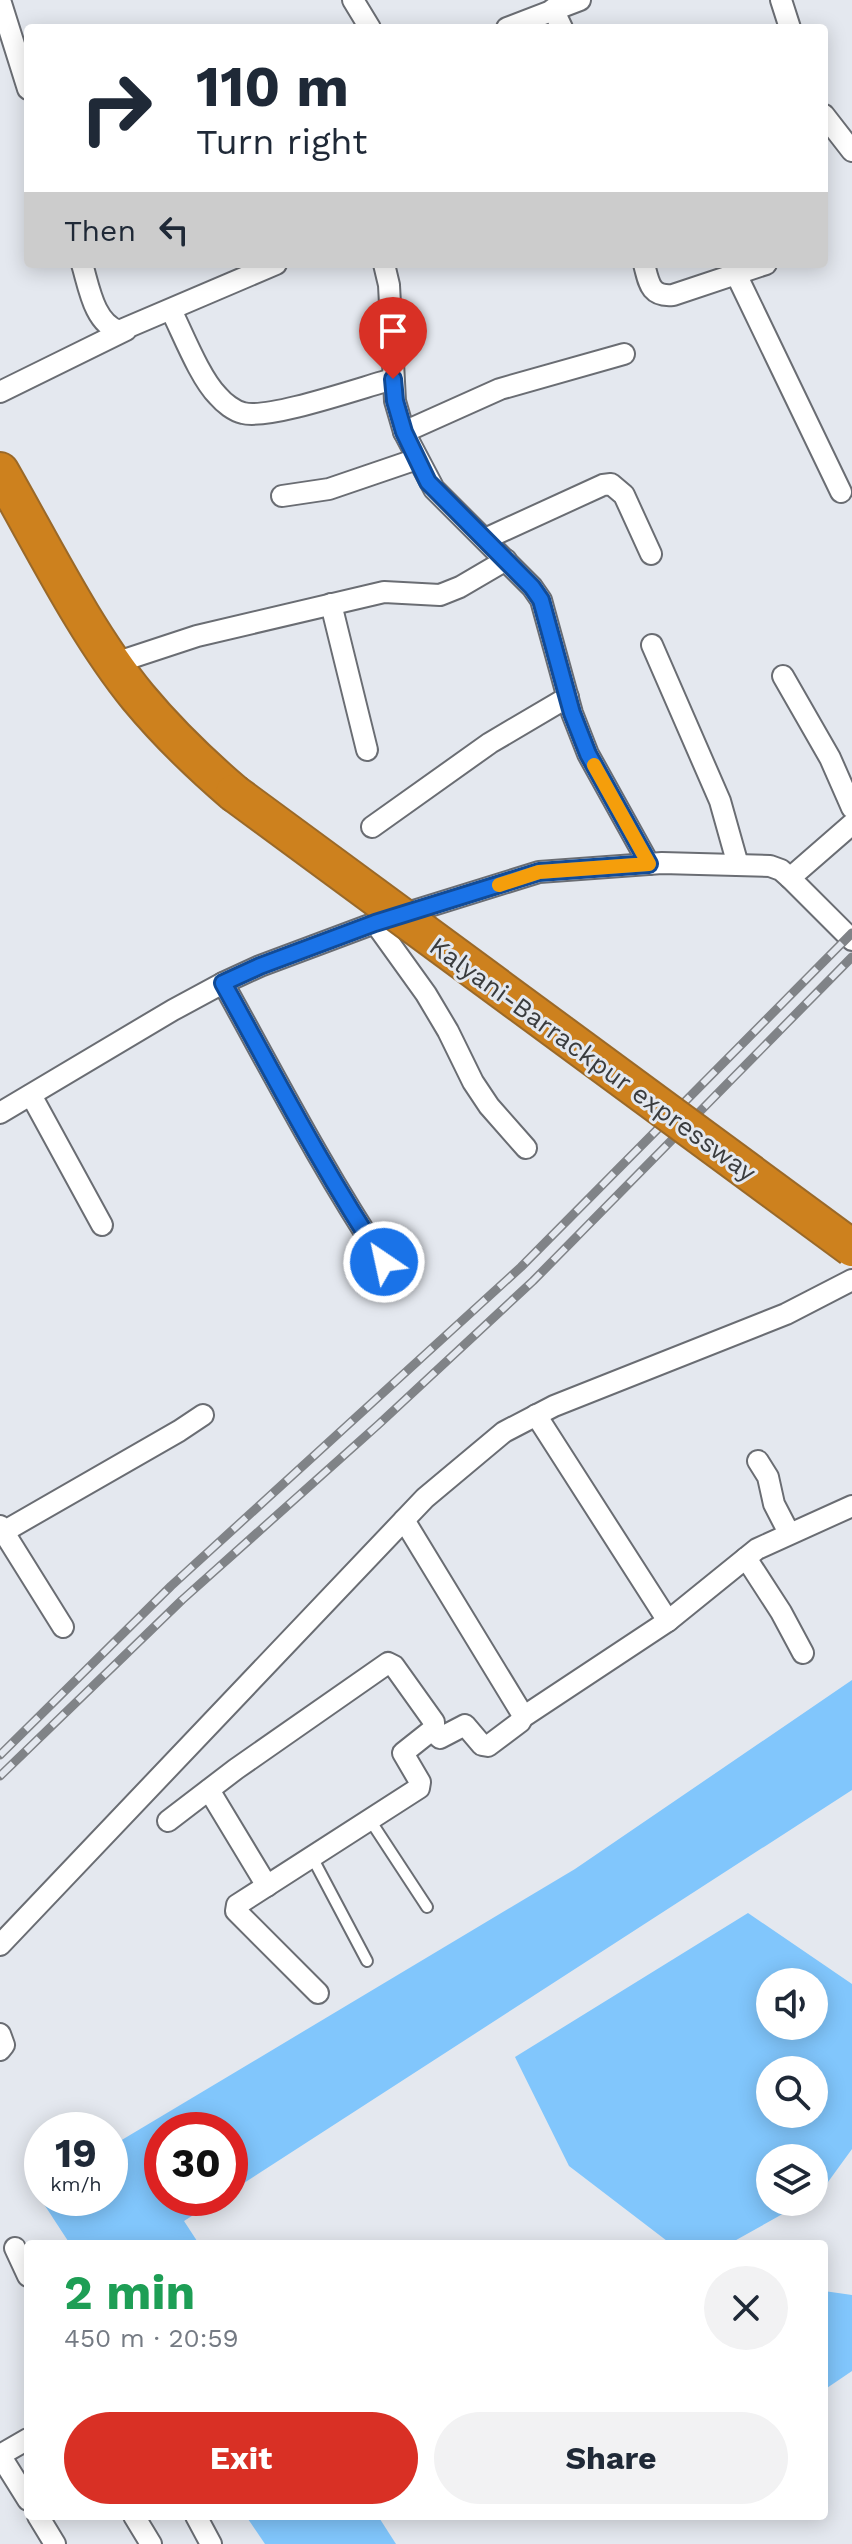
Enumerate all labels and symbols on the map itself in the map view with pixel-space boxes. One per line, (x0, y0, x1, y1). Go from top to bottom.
pin (359, 297, 427, 379)
street label: Kalyani-Barrackpur expressway (424, 931, 762, 1188)
position arrow (342, 1220, 426, 1304)
speed limit sign: 30 (144, 2112, 248, 2216)

